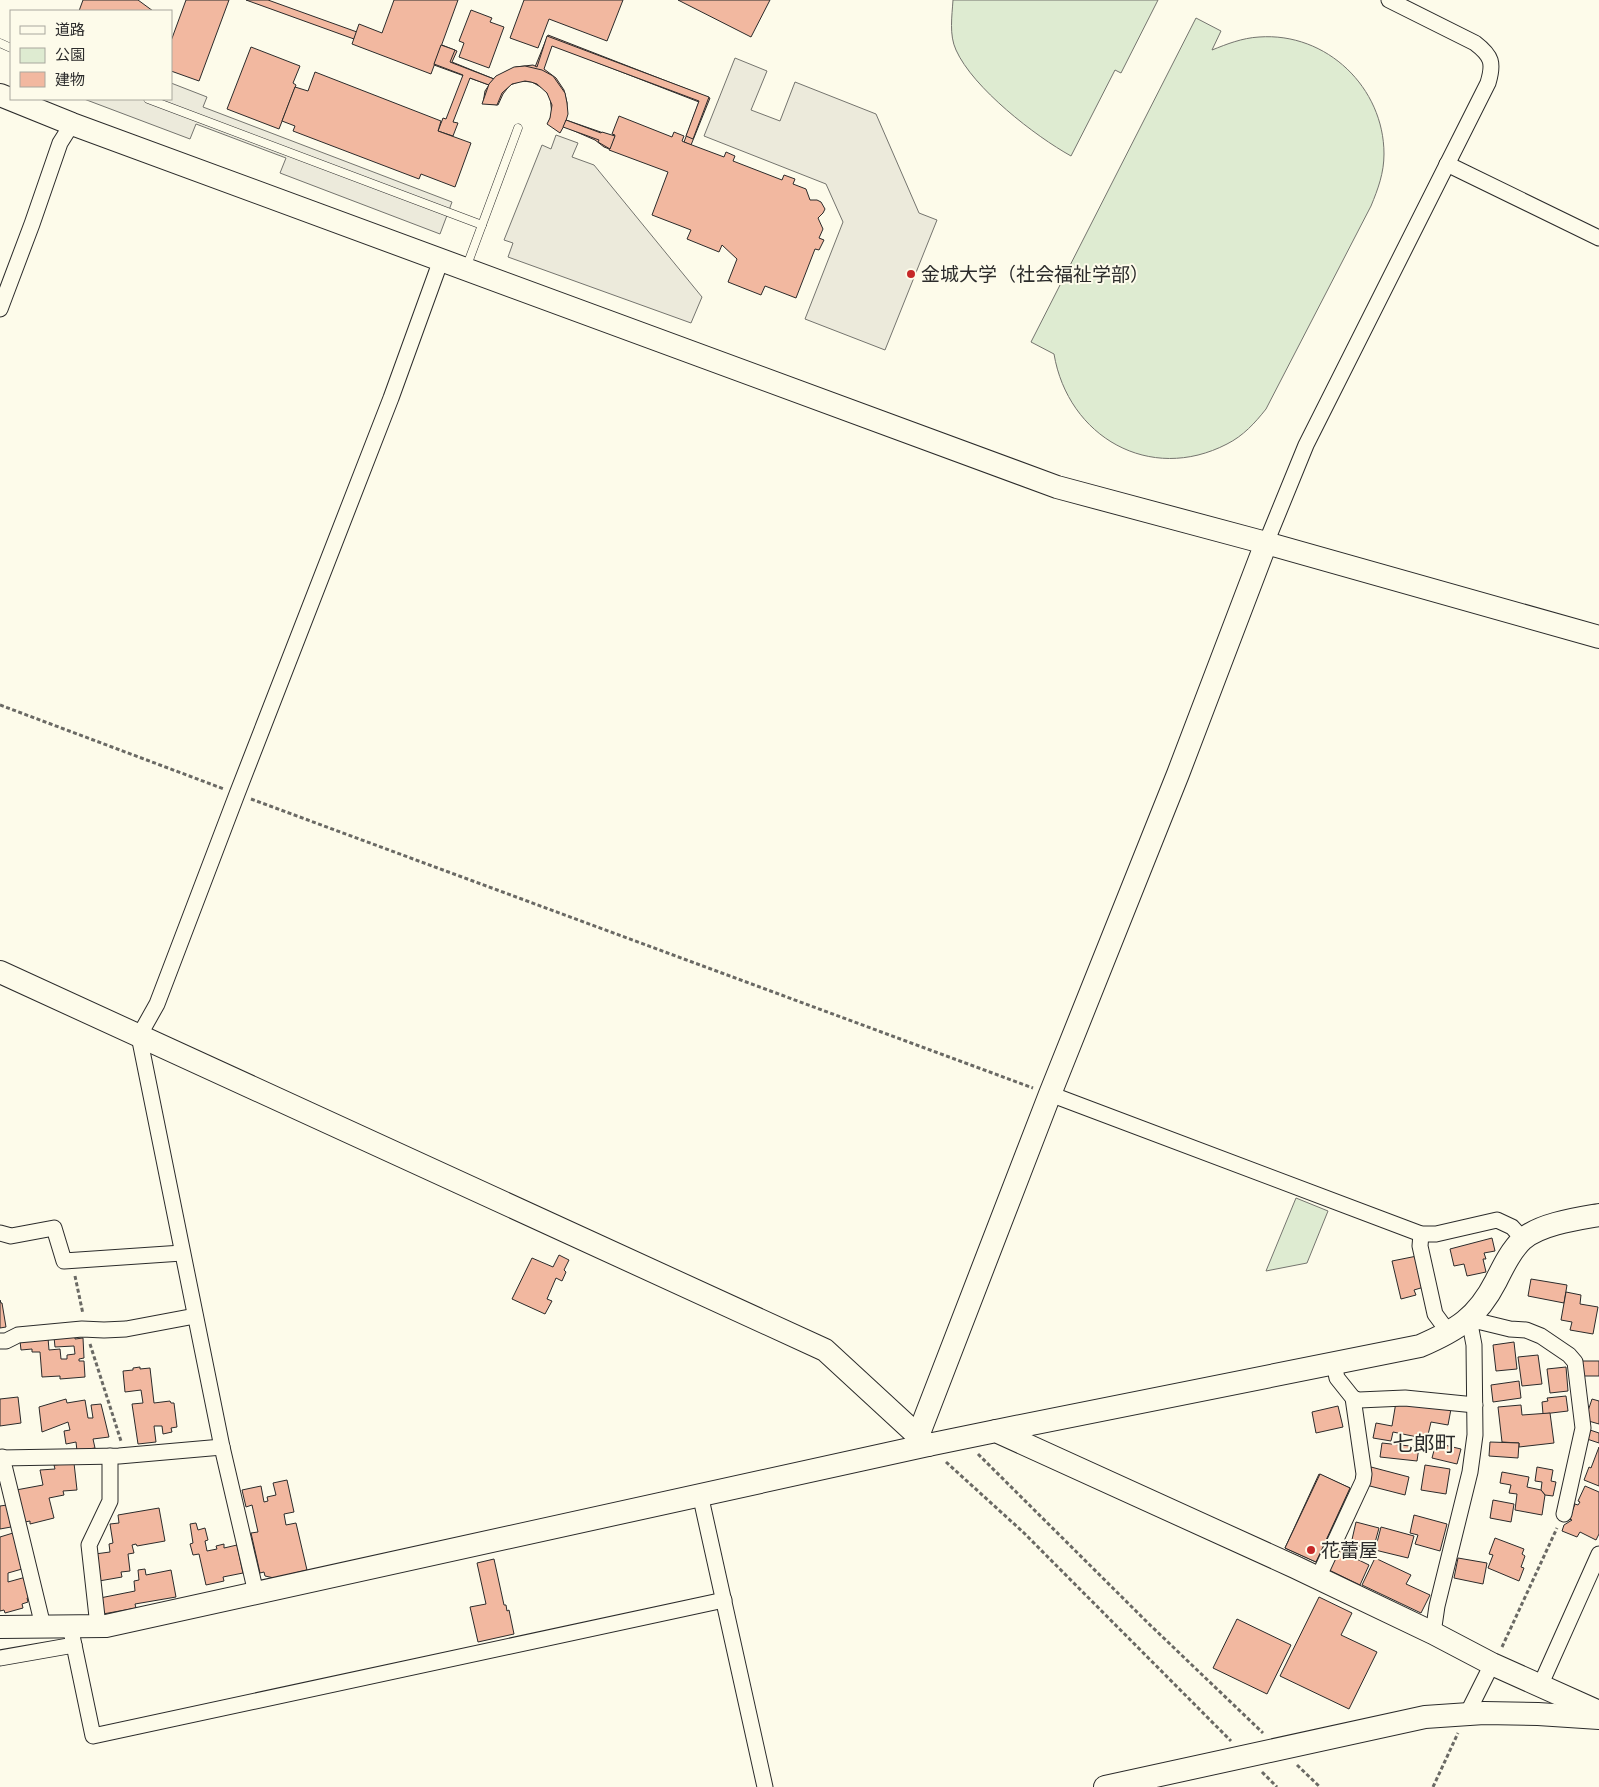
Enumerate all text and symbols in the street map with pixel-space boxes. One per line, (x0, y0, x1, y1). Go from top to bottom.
legend (10, 10, 172, 100)
text: 道路 (55, 21, 85, 39)
text: 公園 (55, 46, 85, 64)
text: 建物 (55, 71, 85, 89)
place label: 金城大学（社会福祉学部） (921, 263, 1149, 286)
marker: 金城大学（社会福祉学部） (905, 268, 917, 280)
district label: 七郎町 (1393, 1431, 1456, 1456)
place label: 花蕾屋 (1321, 1539, 1378, 1562)
marker: 花蕾屋 (1305, 1544, 1317, 1556)

